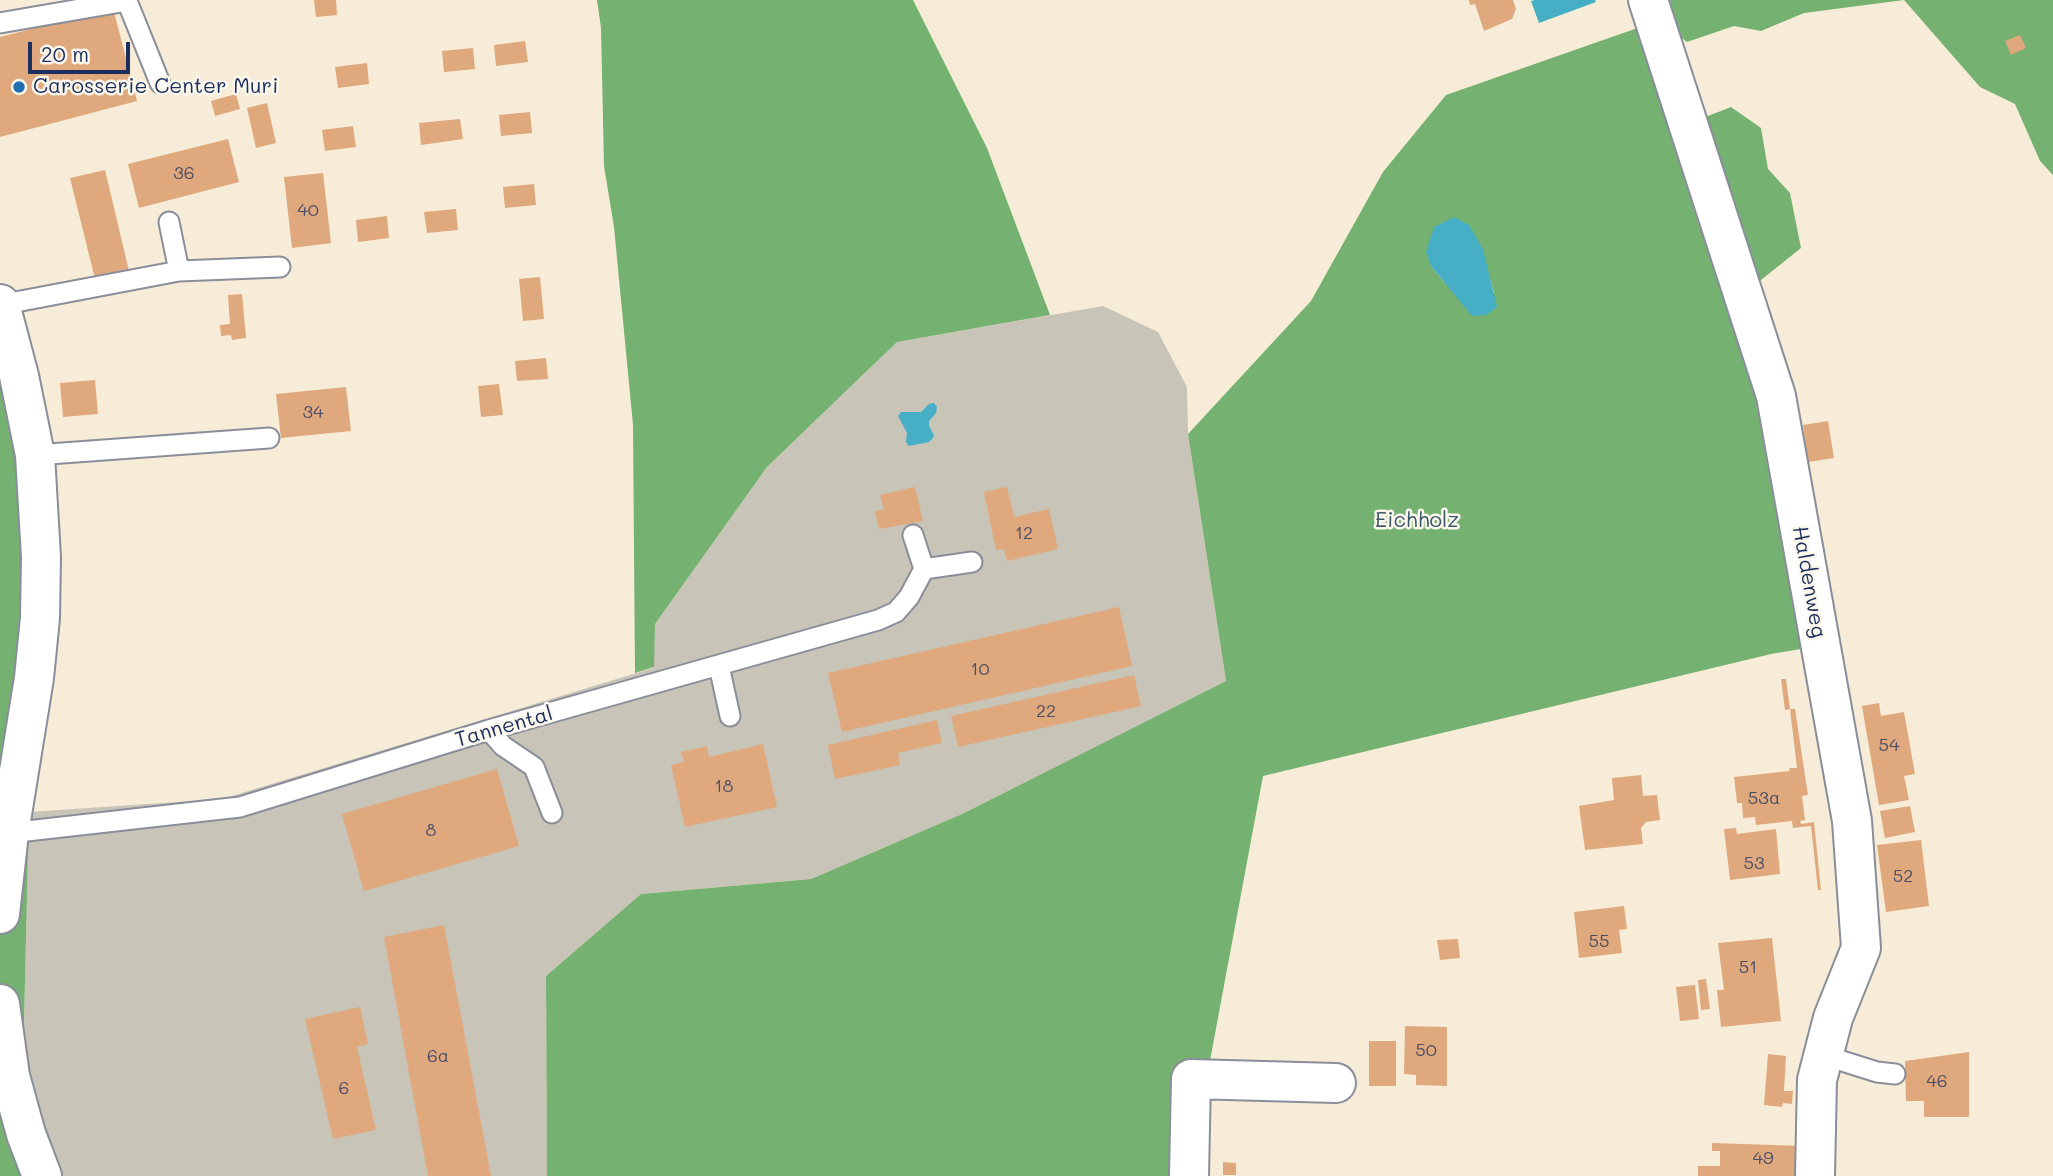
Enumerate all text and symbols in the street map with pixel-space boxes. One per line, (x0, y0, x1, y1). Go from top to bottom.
scale bar (32, 28, 133, 72)
text: 20 m (41, 40, 89, 67)
place label: Carosserie Center Muri (33, 74, 278, 100)
marker: Carosserie Center Muri (11, 79, 27, 95)
house number: 36 (173, 162, 195, 184)
house number: 40 (297, 199, 319, 221)
house number: 34 (302, 401, 324, 423)
park label: Eichholz (1375, 508, 1459, 534)
house number: 12 (1015, 522, 1033, 544)
street label: Haldenweg (1787, 524, 1831, 640)
house number: 10 (970, 658, 990, 680)
house number: 22 (1036, 700, 1056, 722)
street label: Tannental (452, 701, 556, 753)
house number: 54 (1878, 734, 1900, 756)
house number: 18 (715, 775, 733, 797)
house number: 53a (1748, 787, 1780, 809)
house number: 8 (426, 819, 436, 841)
house number: 53 (1743, 852, 1765, 874)
house number: 52 (1893, 865, 1913, 887)
house number: 55 (1589, 930, 1609, 952)
house number: 51 (1739, 956, 1757, 978)
house number: 50 (1415, 1039, 1437, 1061)
house number: 6a (427, 1045, 449, 1067)
house number: 46 (1926, 1070, 1948, 1092)
house number: 6 (339, 1077, 349, 1099)
house number: 49 (1752, 1147, 1774, 1169)

